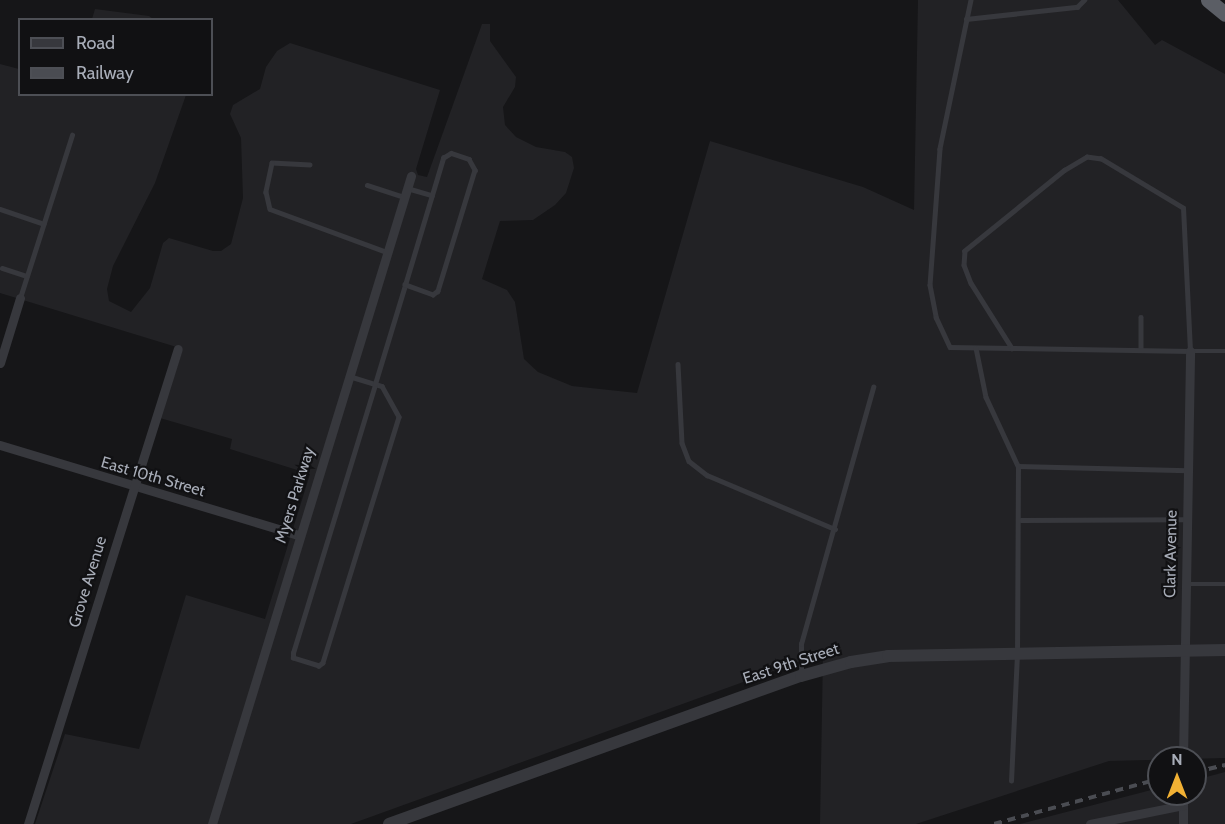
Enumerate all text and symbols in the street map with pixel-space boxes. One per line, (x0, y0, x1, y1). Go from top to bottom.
legend (18, 18, 213, 96)
text: Road (76, 32, 115, 54)
text: Railway (76, 62, 134, 84)
street label: Myers Parkway (271, 444, 319, 546)
street label: East 10th Street (99, 453, 207, 501)
street label: Clark Avenue (1161, 510, 1181, 598)
street label: Grove Avenue (65, 534, 111, 630)
street label: East 9th Street (740, 639, 842, 689)
north arrow (1147, 746, 1207, 806)
text: N (1171, 750, 1183, 769)

